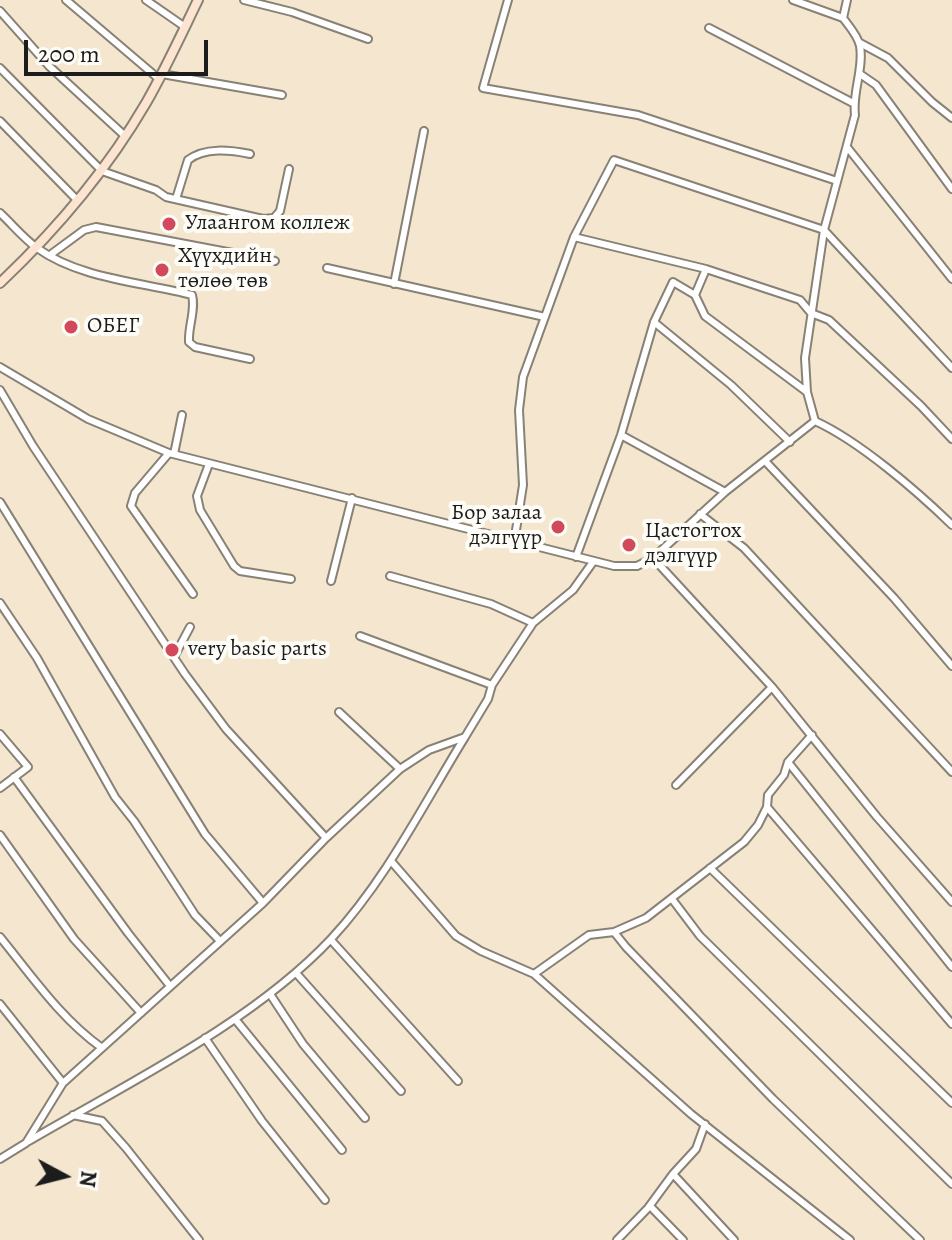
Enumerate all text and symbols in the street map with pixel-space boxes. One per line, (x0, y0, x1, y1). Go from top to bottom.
scale bar (28, 24, 212, 74)
text: 200 m (38, 38, 100, 70)
place label: Улаангом коллеж (185, 211, 350, 237)
marker: Улаангом коллеж (160, 215, 178, 233)
place label: Хүүхдийн төлөө төв (178, 244, 272, 296)
marker: Хүүхдийн төлөө төв (153, 261, 171, 279)
place label: ОБЕГ (87, 314, 139, 340)
marker: ОБЕГ (62, 318, 80, 336)
place label: Бор залаа дэлгүүр (451, 501, 542, 552)
marker: Бор залаа дэлгүүр (549, 518, 567, 536)
place label: Цастогтох дэлгүүр (645, 519, 742, 570)
marker: Цастогтох дэлгүүр (620, 536, 638, 554)
place label: very basic parts (188, 637, 327, 663)
marker: very basic parts (163, 641, 181, 659)
north arrow (24, 1136, 104, 1216)
text: N (72, 1169, 104, 1189)

